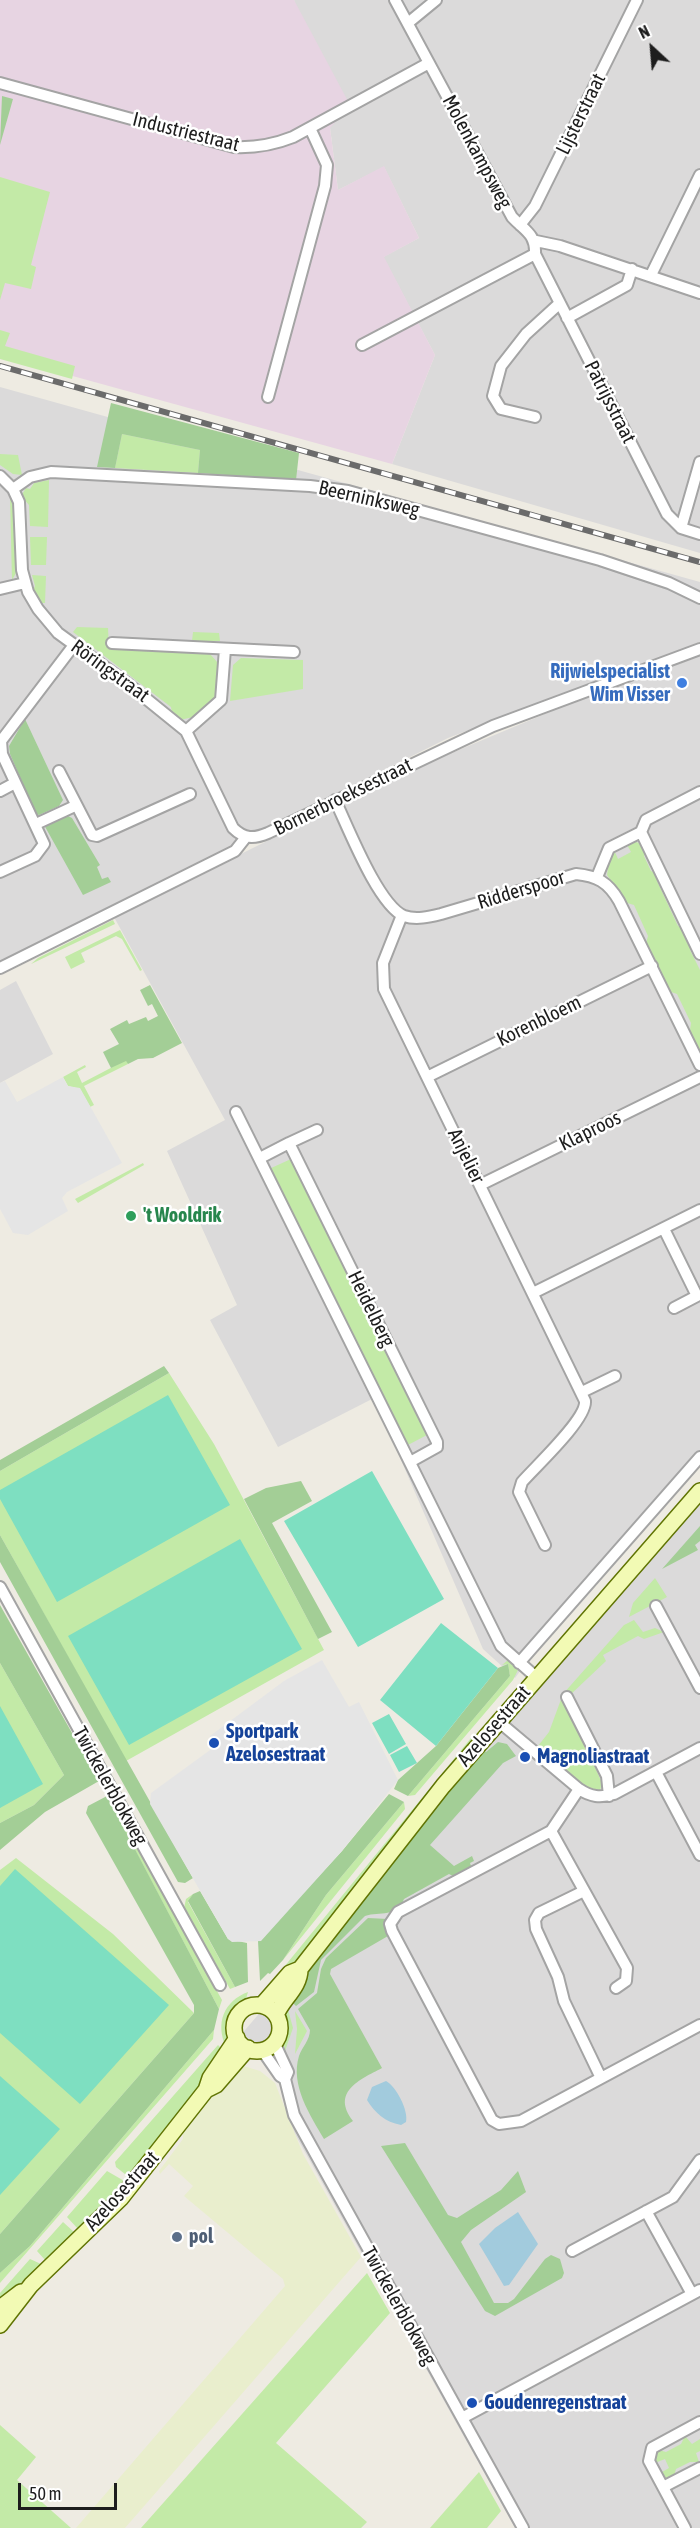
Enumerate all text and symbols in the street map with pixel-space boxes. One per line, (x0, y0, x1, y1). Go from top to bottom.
north arrow (622, 18, 682, 78)
text: N (636, 22, 652, 42)
street label: Lijsterstraat (551, 70, 611, 158)
street label: Molenkampsweg (437, 91, 517, 213)
street label: Industriestraat (130, 107, 242, 157)
street label: Patrijsstraat (579, 357, 641, 447)
street label: Beerninksweg (316, 476, 422, 522)
street label: Röringstraat (66, 635, 154, 707)
place label: Rijwielspecialist Wim Visser (550, 660, 670, 707)
marker: Rijwielspecialist Wim Visser (675, 676, 689, 690)
street label: Bornerbroeksestraat (270, 753, 416, 841)
street label: Ridderspoor (475, 865, 567, 915)
street label: Korenbloem (493, 990, 585, 1052)
street label: Klaproos (555, 1106, 625, 1156)
street label: Anjelier (442, 1125, 490, 1187)
place label: 't Wooldrik (143, 1204, 221, 1228)
marker: 't Wooldrik (124, 1209, 138, 1223)
street label: Heidelberg (342, 1267, 400, 1351)
street label: Azelosestraat (452, 1681, 536, 1771)
place label: Sportpark Azelosestraat (226, 1720, 325, 1767)
street label: Twickelerblokweg (68, 1723, 152, 1849)
marker: Sportpark Azelosestraat (207, 1736, 221, 1750)
place label: Magnoliastraat (537, 1745, 649, 1769)
marker: Magnoliastraat (518, 1750, 532, 1764)
street label: Azelosestraat (80, 2146, 164, 2236)
place label: pol (189, 2225, 213, 2249)
marker: pol (170, 2230, 184, 2244)
street label: Twickelerblokweg (357, 2243, 441, 2369)
place label: Goudenregenstraat (484, 2391, 627, 2415)
marker: Goudenregenstraat (465, 2396, 479, 2410)
scale bar (21, 2471, 120, 2509)
text: 50 m (29, 2483, 61, 2504)

